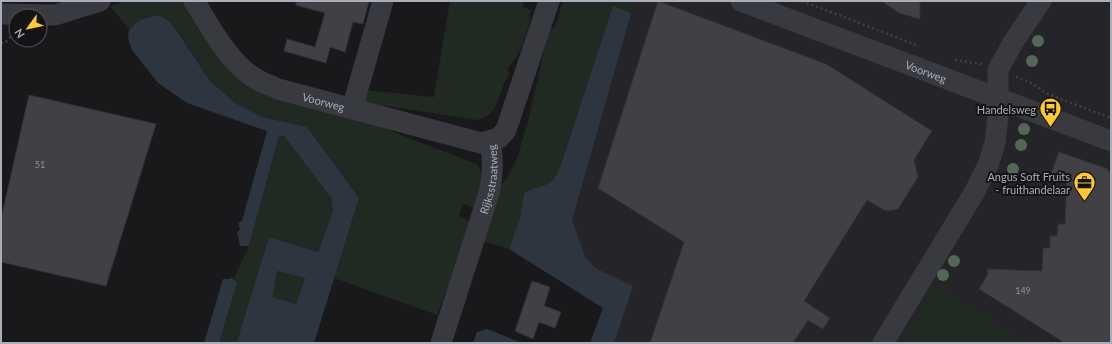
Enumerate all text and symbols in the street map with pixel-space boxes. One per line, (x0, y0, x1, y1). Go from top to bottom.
north arrow (8, 8, 48, 48)
text: N (11, 27, 27, 41)
street label: Voorweg (904, 57, 949, 85)
street label: Voorweg (301, 89, 347, 113)
bus stop icon: Handelsweg (1038, 96, 1064, 129)
place label: Handelsweg (977, 103, 1036, 116)
street label: Rijksstraatweg (476, 144, 499, 215)
house number: 51 (35, 159, 45, 170)
office icon: Angus Soft Fruits - fruithandelaar (1072, 169, 1098, 202)
place label: Angus Soft Fruits - fruithandelaar (987, 170, 1070, 196)
house number: 149 (1015, 285, 1031, 296)

